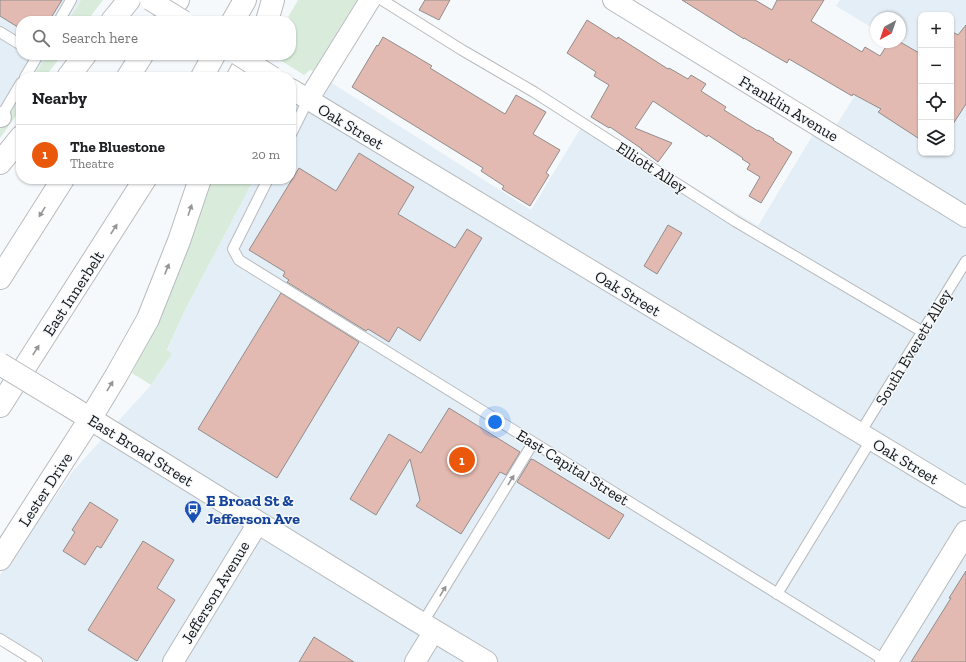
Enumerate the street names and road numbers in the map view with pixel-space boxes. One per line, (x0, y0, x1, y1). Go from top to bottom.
street label: Franklin Avenue (736, 71, 842, 146)
street label: Oak Street (314, 99, 387, 154)
street label: Elliott Alley (613, 138, 691, 198)
street label: East Innerbelt (39, 247, 108, 339)
street label: Oak Street (591, 266, 664, 321)
street label: South Everett Alley (871, 285, 956, 409)
street label: East Broad Street (85, 410, 197, 490)
street label: East Capital Street (513, 425, 632, 510)
street label: Oak Street (869, 434, 942, 489)
street label: Lester Drive (14, 449, 76, 530)
street label: Jefferson Avenue (177, 537, 254, 647)

